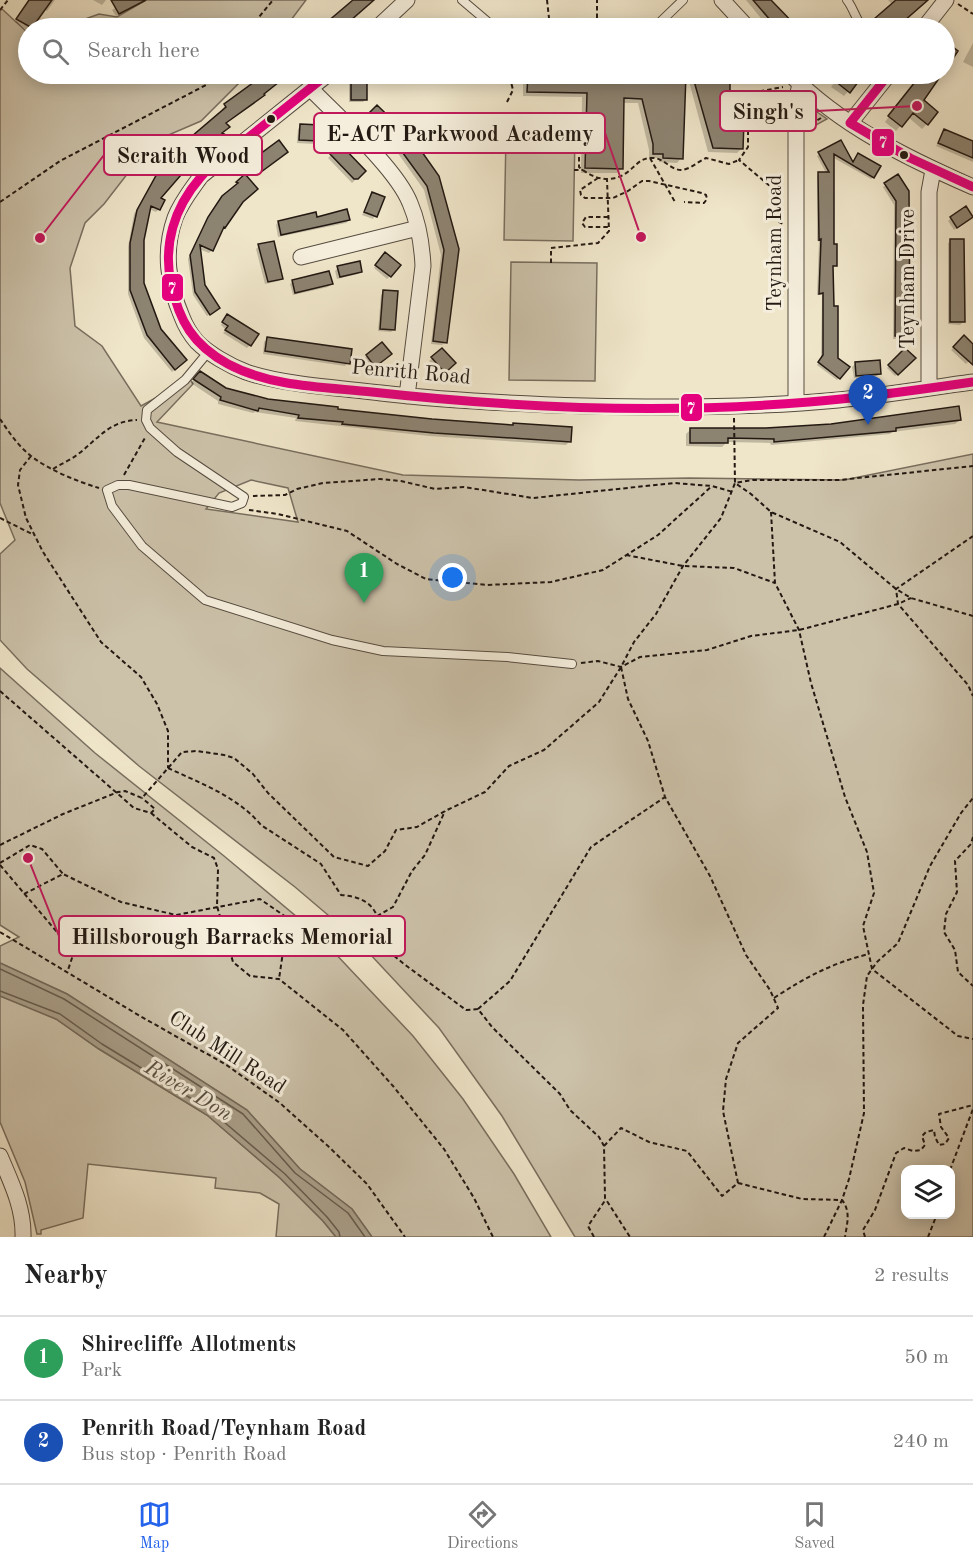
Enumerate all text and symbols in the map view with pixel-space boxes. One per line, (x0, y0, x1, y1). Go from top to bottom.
search box (18, 18, 955, 84)
icon: search (39, 35, 72, 68)
text: Search here (87, 40, 200, 62)
callout: Singh's (720, 91, 816, 131)
text: Singh's (732, 102, 804, 124)
unlabelled marker (265, 113, 277, 125)
callout: E-ACT Parkwood Academy (314, 113, 605, 153)
text: E-ACT Parkwood Academy (326, 124, 594, 146)
line badge: 7 (871, 128, 895, 157)
callout: Scraith Wood (104, 135, 262, 175)
text: 7 (878, 136, 888, 152)
text: Scraith Wood (116, 146, 250, 168)
unlabelled marker (898, 149, 910, 161)
street label: Teynham Road (765, 175, 786, 311)
street label: Teynham Drive (898, 209, 919, 349)
line badge: 7 (161, 273, 184, 302)
text: 7 (167, 282, 177, 298)
street label: Penrith Road (350, 357, 472, 389)
pin: 2 (848, 376, 888, 425)
line badge: 7 (680, 393, 703, 422)
text: 7 (686, 402, 696, 418)
pin: 1 (344, 554, 384, 603)
your location (438, 563, 467, 592)
callout: Hillsborough Barracks Memorial (59, 916, 405, 956)
text: Hillsborough Barracks Memorial (71, 927, 393, 949)
street label: Club Mill Road (165, 1007, 289, 1099)
water label: River Don (140, 1056, 236, 1126)
map controls (901, 1165, 955, 1219)
button: layers (901, 1165, 955, 1219)
text: Nearby (24, 1263, 108, 1289)
text: 2 results (874, 1266, 949, 1286)
text: Shirecliffe Allotments (81, 1334, 296, 1356)
text: 1 (38, 1348, 49, 1368)
text: 50 m (904, 1348, 949, 1368)
text: Park (81, 1361, 122, 1381)
text: Penrith Road/Teynham Road (81, 1418, 366, 1440)
text: 2 (38, 1432, 49, 1452)
text: 240 m (893, 1432, 949, 1452)
text: Bus stop · Penrith Road (81, 1445, 287, 1465)
tab: Map (138, 1498, 171, 1554)
tab: Directions (447, 1498, 518, 1554)
tab: Saved (794, 1498, 835, 1554)

